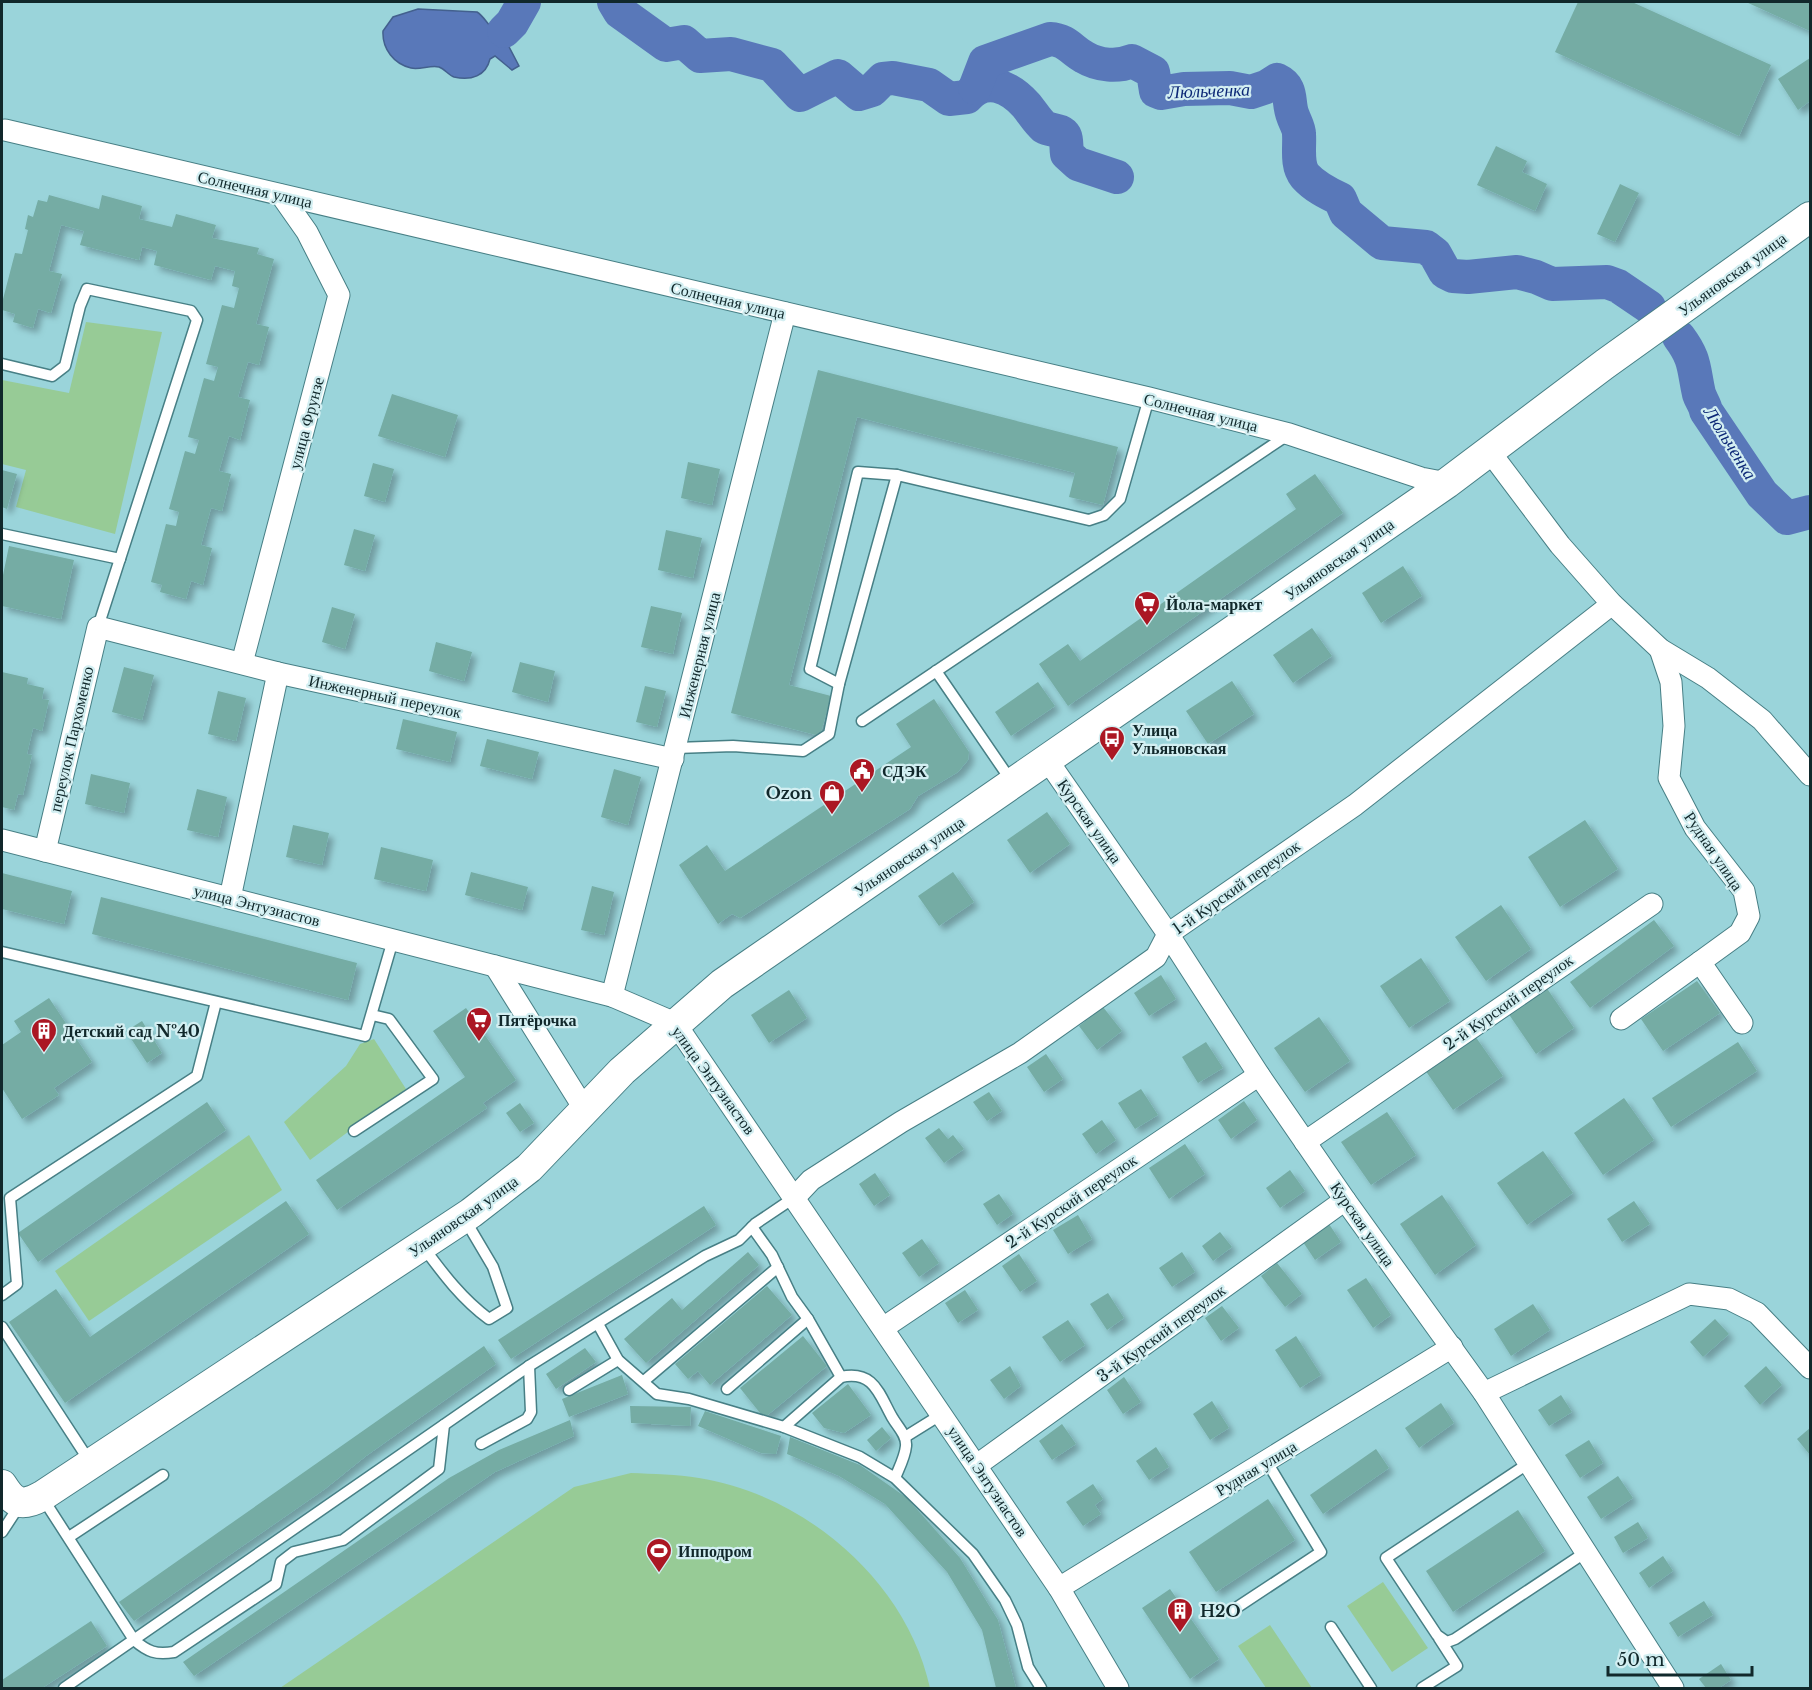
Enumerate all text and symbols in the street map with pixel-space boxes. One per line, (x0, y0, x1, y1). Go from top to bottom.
water label: Люльченка (1167, 79, 1250, 103)
street label: Солнечная улица (196, 166, 314, 212)
street label: Ульяновская улица (1674, 228, 1790, 320)
street label: Солнечная улица (669, 277, 787, 323)
street label: улица Фрунзе (284, 375, 328, 471)
street label: Солнечная улица (1142, 388, 1260, 436)
water label: Люльченка (1698, 401, 1761, 484)
street label: Ульяновская улица (1280, 514, 1398, 604)
supermarket icon: Йола-маркет (1132, 589, 1162, 627)
street label: Инженерная улица (674, 590, 724, 720)
place label: Йола-маркет (1166, 594, 1262, 614)
street label: переулок Пархоменко (45, 664, 97, 814)
street label: Инженерный переулок (307, 670, 463, 722)
place label: Улица Ульяновская (1132, 720, 1227, 758)
bus stop icon: Улица Ульяновская (1097, 724, 1127, 762)
public building icon: СДЭК (847, 756, 877, 794)
place label: СДЭК (882, 761, 927, 781)
street label: Курская улица (1054, 775, 1126, 867)
shop icon: Ozon (817, 778, 847, 816)
place label: Ozon (766, 783, 812, 803)
street label: Рудная улица (1680, 808, 1748, 894)
street label: Ульяновская улица (850, 812, 968, 900)
street label: 1-й Курский переулок (1168, 835, 1304, 939)
street label: улица Энтузиастов (192, 880, 323, 930)
street label: 2-й Курский переулок (1439, 950, 1577, 1054)
supermarket icon: Пятёрочка (464, 1005, 494, 1043)
place label: Пятёрочка (498, 1010, 577, 1030)
building icon: Детский сад №40 (29, 1016, 59, 1054)
place label: Детский сад №40 (63, 1021, 200, 1041)
street label: улица Энтузиастов (668, 1022, 760, 1139)
street label: 2-й Курский переулок (1002, 1150, 1141, 1252)
street label: Ульяновская улица (404, 1171, 522, 1261)
street label: Курская улица (1327, 1178, 1399, 1270)
street label: 3-й Курский переулок (1093, 1280, 1229, 1386)
street label: улица Энтузиастов (944, 1422, 1033, 1541)
street label: Рудная улица (1212, 1436, 1300, 1500)
sports icon: Ипподром (644, 1536, 674, 1574)
place label: Ипподром (678, 1541, 752, 1561)
building icon: H2O (1165, 1596, 1195, 1634)
place label: H2O (1200, 1601, 1241, 1621)
scale bar (1608, 1639, 1752, 1677)
text: 50 m (1617, 1649, 1665, 1671)

